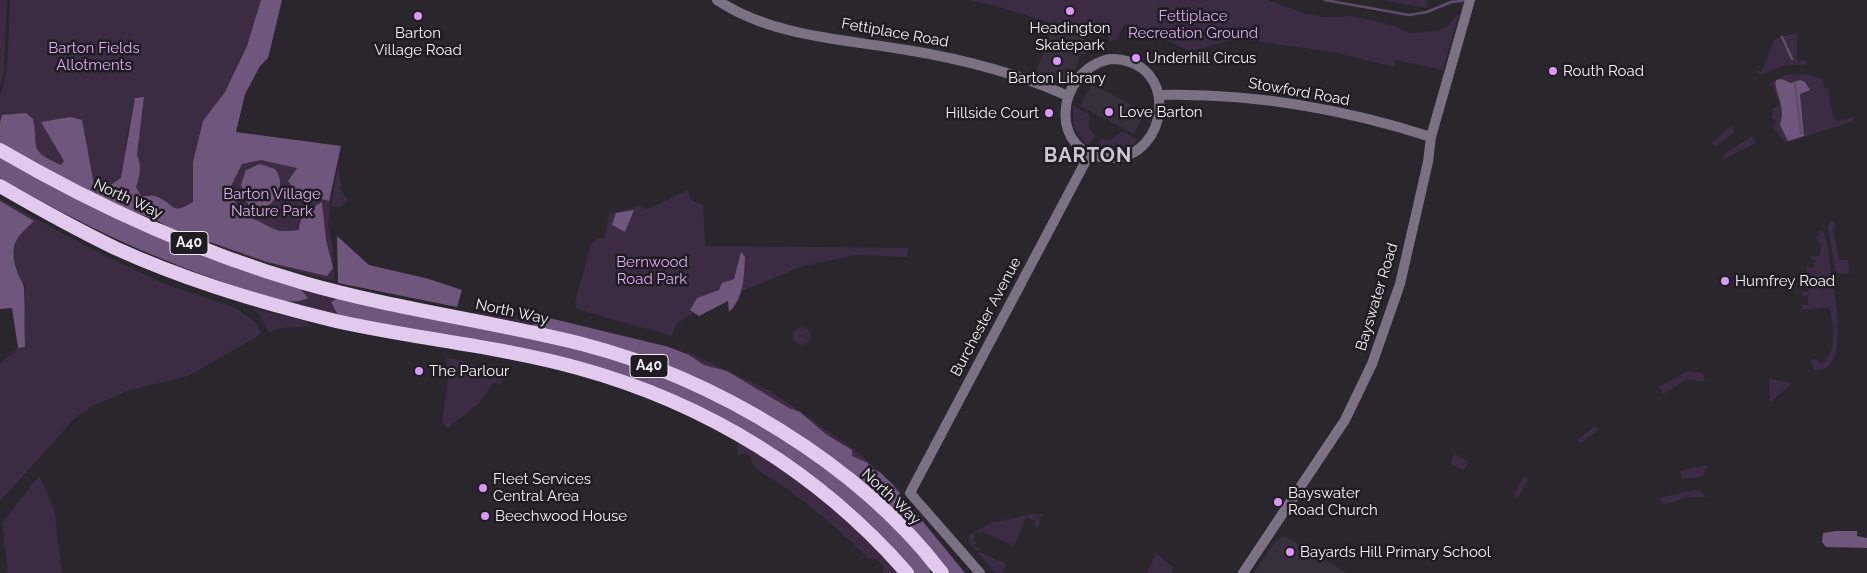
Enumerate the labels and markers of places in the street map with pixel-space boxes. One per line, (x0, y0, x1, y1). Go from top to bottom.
marker: Headington Skatepark (1064, 5, 1076, 17)
marker: Barton Village Road (412, 10, 424, 22)
place label: Headington Skatepark (1029, 19, 1111, 54)
place label: Barton Village Road (374, 24, 462, 59)
place label: Underhill Circus (1146, 49, 1256, 67)
marker: Underhill Circus (1130, 52, 1142, 64)
marker: Barton Library (1051, 55, 1063, 67)
place label: Routh Road (1563, 62, 1644, 80)
marker: Routh Road (1547, 65, 1559, 77)
place label: Barton Library (1008, 69, 1106, 87)
place label: Love Barton (1119, 103, 1203, 121)
place label: Hillside Court (946, 104, 1039, 122)
marker: Love Barton (1103, 106, 1115, 118)
marker: Hillside Court (1043, 107, 1055, 119)
place label: Humfrey Road (1735, 272, 1835, 290)
marker: Humfrey Road (1719, 275, 1731, 287)
place label: The Parlour (429, 362, 509, 380)
marker: The Parlour (413, 365, 425, 377)
place label: Fleet Services Central Area (493, 470, 591, 505)
marker: Fleet Services Central Area (477, 482, 489, 494)
place label: Bayswater Road Church (1288, 484, 1378, 519)
marker: Bayswater Road Church (1272, 496, 1284, 508)
place label: Beechwood House (495, 507, 627, 525)
marker: Beechwood House (479, 510, 491, 522)
place label: Bayards Hill Primary School (1300, 543, 1491, 561)
marker: Bayards Hill Primary School (1284, 546, 1296, 558)

